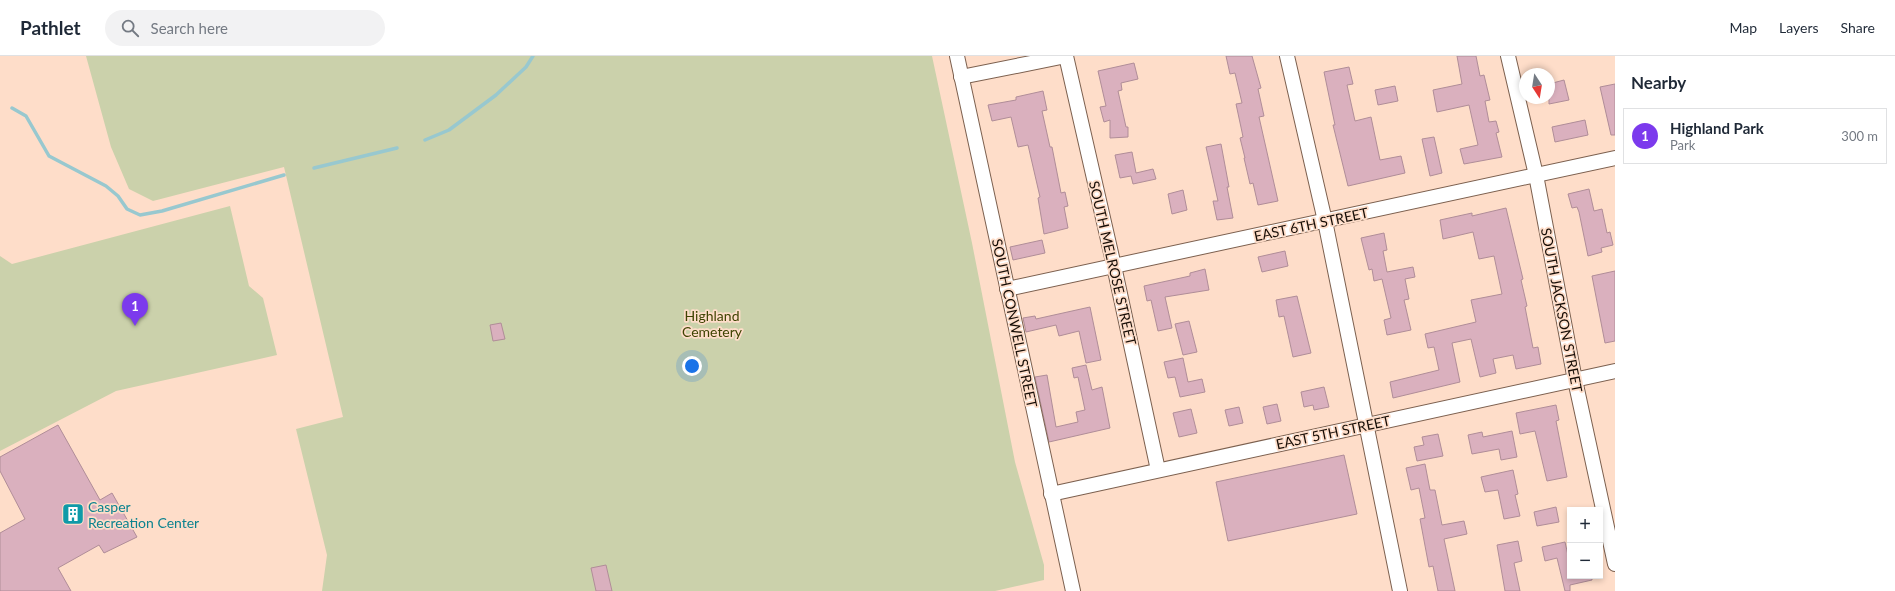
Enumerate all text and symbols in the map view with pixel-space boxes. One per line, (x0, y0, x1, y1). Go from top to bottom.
search box (105, 10, 385, 46)
text: Pathlet (20, 16, 81, 39)
icon: search (119, 17, 141, 39)
text: Search here (151, 19, 228, 37)
text: Map (1729, 19, 1757, 36)
text: Layers (1779, 19, 1819, 36)
text: Share (1841, 19, 1875, 36)
north arrow (1519, 68, 1555, 104)
text: Nearby (1631, 72, 1686, 93)
text: Highland Park (1670, 119, 1764, 137)
text: 1 (1641, 128, 1649, 144)
text: 300 m (1841, 128, 1878, 144)
text: Park (1670, 137, 1695, 153)
street label: SOUTH MELROSE STREET (1086, 179, 1140, 348)
street label: EAST 6TH STREET (1252, 203, 1370, 244)
street label: SOUTH JACKSON STREET (1538, 226, 1586, 394)
street label: SOUTH CONWELL STREET (989, 237, 1041, 410)
pin: 1 (122, 293, 148, 326)
park label: Highland Cemetery (682, 307, 743, 340)
your location (682, 356, 702, 376)
street label: EAST 5TH STREET (1274, 411, 1392, 452)
place label: Casper Recreation Center (88, 498, 199, 531)
building icon: Casper Recreation Center (60, 501, 86, 527)
map controls (1567, 507, 1603, 579)
button: + (1567, 507, 1603, 543)
button: − (1567, 543, 1603, 579)

